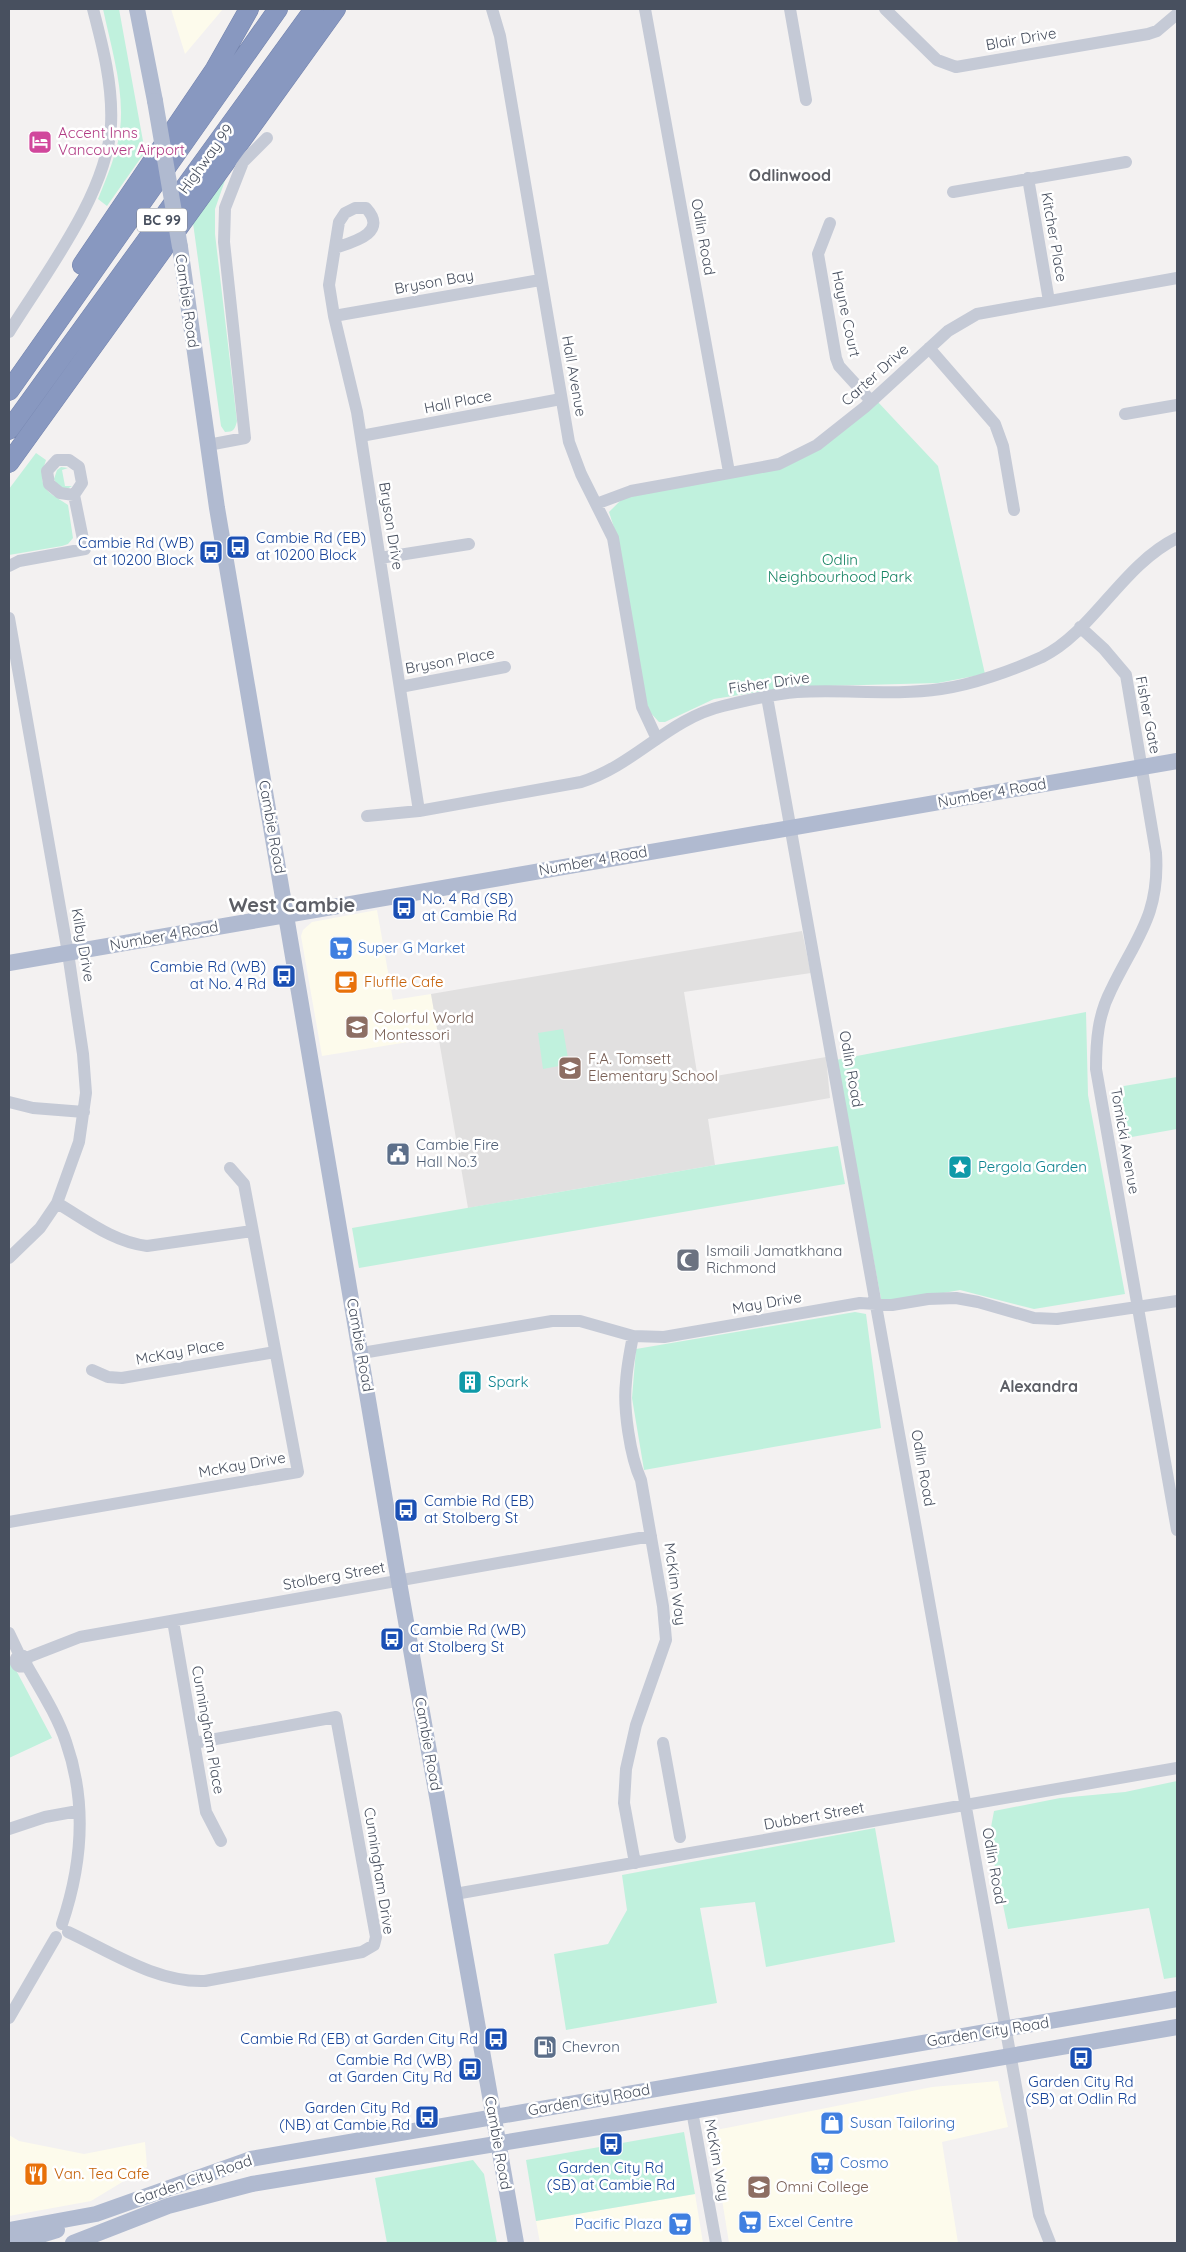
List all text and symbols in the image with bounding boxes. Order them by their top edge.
street label: Blair Drive [984,23,1058,54]
street label: Highway 99 [174,120,237,197]
place label: Accent Inns Vancouver Airport [58,123,185,159]
hotel icon: Accent Inns Vancouver Airport [27,129,53,155]
district label: Odlinwood [749,165,831,185]
street label: Kitcher Place [1037,191,1072,283]
street label: Odlin Road [687,197,720,277]
road number: BC 99 [137,208,187,232]
street label: Cambie Road [172,253,203,349]
street label: Bryson Bay [393,265,475,298]
street label: Hayne Court [828,269,865,359]
street label: Hall Avenue [558,334,591,418]
street label: Carter Drive [837,339,912,410]
street label: Hall Place [422,386,493,417]
street label: Bryson Drive [375,481,408,571]
place label: Cambie Rd (EB) at 10200 Block [256,528,366,564]
place label: Cambie Rd (WB) at 10200 Block [78,533,194,569]
bus stop icon: Cambie Rd (EB) at 10200 Block [225,534,251,560]
bus stop icon: Cambie Rd (WB) at 10200 Block [198,539,224,565]
park label: Odlin Neighbourhood Park [768,550,912,586]
street label: Bryson Place [404,643,496,678]
street label: Fisher Drive [727,667,811,698]
street label: Fisher Gate [1132,674,1165,755]
street label: Number 4 Road [936,774,1048,811]
street label: Cambie Road [255,779,290,875]
street label: Number 4 Road [537,842,649,879]
place label: No. 4 Rd (SB) at Cambie Rd [422,889,517,925]
district label: West Cambie [229,892,355,917]
bus stop icon: No. 4 Rd (SB) at Cambie Rd [391,895,417,921]
street label: Kilby Drive [68,907,99,983]
street label: Number 4 Road [108,917,220,954]
supermarket icon: Super G Market [328,935,354,961]
place label: Super G Market [358,938,465,957]
place label: Cambie Rd (WB) at No. 4 Rd [150,957,266,993]
bus stop icon: Cambie Rd (WB) at No. 4 Rd [271,963,297,989]
cafe icon: Fluffle Cafe [333,969,359,995]
place label: Fluffle Cafe [364,972,443,991]
place label: Colorful World Montessori [374,1008,474,1044]
school or university icon: Colorful World Montessori [344,1014,370,1040]
street label: Odlin Road [835,1029,868,1109]
place label: F.A. Tomsett Elementary School [588,1049,718,1085]
school or university icon: F.A. Tomsett Elementary School [557,1055,583,1081]
street label: Tomicki Avenue [1107,1086,1144,1196]
place label: Cambie Fire Hall No.3 [416,1135,499,1171]
public building icon: Cambie Fire Hall No.3 [385,1141,411,1167]
place icon: Pergola Garden [947,1154,973,1180]
place label: Pergola Garden [978,1157,1087,1176]
place label: Ismaili Jamatkhana Richmond [706,1241,842,1277]
mosque icon: Ismaili Jamatkhana Richmond [675,1247,701,1273]
street label: May Drive [731,1287,803,1318]
street label: Cambie Road [343,1297,378,1393]
street label: McKay Place [134,1334,226,1369]
building icon: Spark [457,1369,483,1395]
place label: Spark [488,1372,528,1391]
district label: Alexandra [1000,1376,1078,1396]
street label: Odlin Road [907,1428,940,1508]
street label: McKay Drive [197,1448,287,1482]
place label: Cambie Rd (EB) at Stolberg St [424,1491,534,1527]
bus stop icon: Cambie Rd (EB) at Stolberg St [393,1497,419,1523]
street label: McKim Way [660,1541,691,1626]
street label: Stolberg Street [281,1557,387,1594]
place label: Cambie Rd (WB) at Stolberg St [410,1620,526,1656]
bus stop icon: Cambie Rd (WB) at Stolberg St [379,1626,405,1652]
street label: Cunningham Place [188,1664,229,1796]
street label: Cambie Road [411,1696,446,1792]
street label: Dubbert Street [762,1797,866,1834]
street label: Cunningham Drive [360,1806,399,1936]
street label: Odlin Road [978,1826,1011,1906]
street label: Garden City Road [925,2012,1050,2051]
bus stop icon: Cambie Rd (EB) at Garden City Rd [483,2026,509,2052]
place label: Cambie Rd (EB) at Garden City Rd [240,2029,478,2048]
fuel station icon: Chevron [532,2034,558,2060]
place label: Chevron [562,2037,620,2056]
bus stop icon: Garden City Rd (SB) at Odlin Rd [1068,2045,1094,2071]
place label: Cambie Rd (WB) at Garden City Rd [328,2050,452,2086]
bus stop icon: Cambie Rd (WB) at Garden City Rd [457,2056,483,2082]
place label: Garden City Rd (SB) at Odlin Rd [1026,2072,1136,2108]
street label: Garden City Road [526,2079,651,2120]
street label: Cambie Road [481,2095,516,2191]
place label: Garden City Rd (NB) at Cambie Rd [279,2098,410,2134]
bus stop icon: Garden City Rd (NB) at Cambie Rd [414,2104,440,2130]
shop icon: Susan Tailoring [819,2110,845,2136]
place label: Susan Tailoring [850,2113,955,2132]
street label: McKim Way [701,2117,734,2203]
bus stop icon: Garden City Rd (SB) at Cambie Rd [598,2131,624,2157]
street label: Garden City Road [131,2150,254,2209]
supermarket icon: Cosmo [809,2150,835,2176]
place label: Cosmo [840,2153,889,2172]
place label: Garden City Rd (SB) at Cambie Rd [547,2158,675,2194]
restaurant icon: Van. Tea Cafe [23,2161,49,2187]
place label: Van. Tea Cafe [54,2164,150,2183]
school or university icon: Omni College [746,2174,772,2200]
place label: Omni College [776,2177,869,2196]
supermarket icon: Excel Centre [737,2209,763,2235]
supermarket icon: Pacific Plaza [667,2211,693,2237]
place label: Excel Centre [768,2212,853,2231]
place label: Pacific Plaza [575,2214,662,2233]

